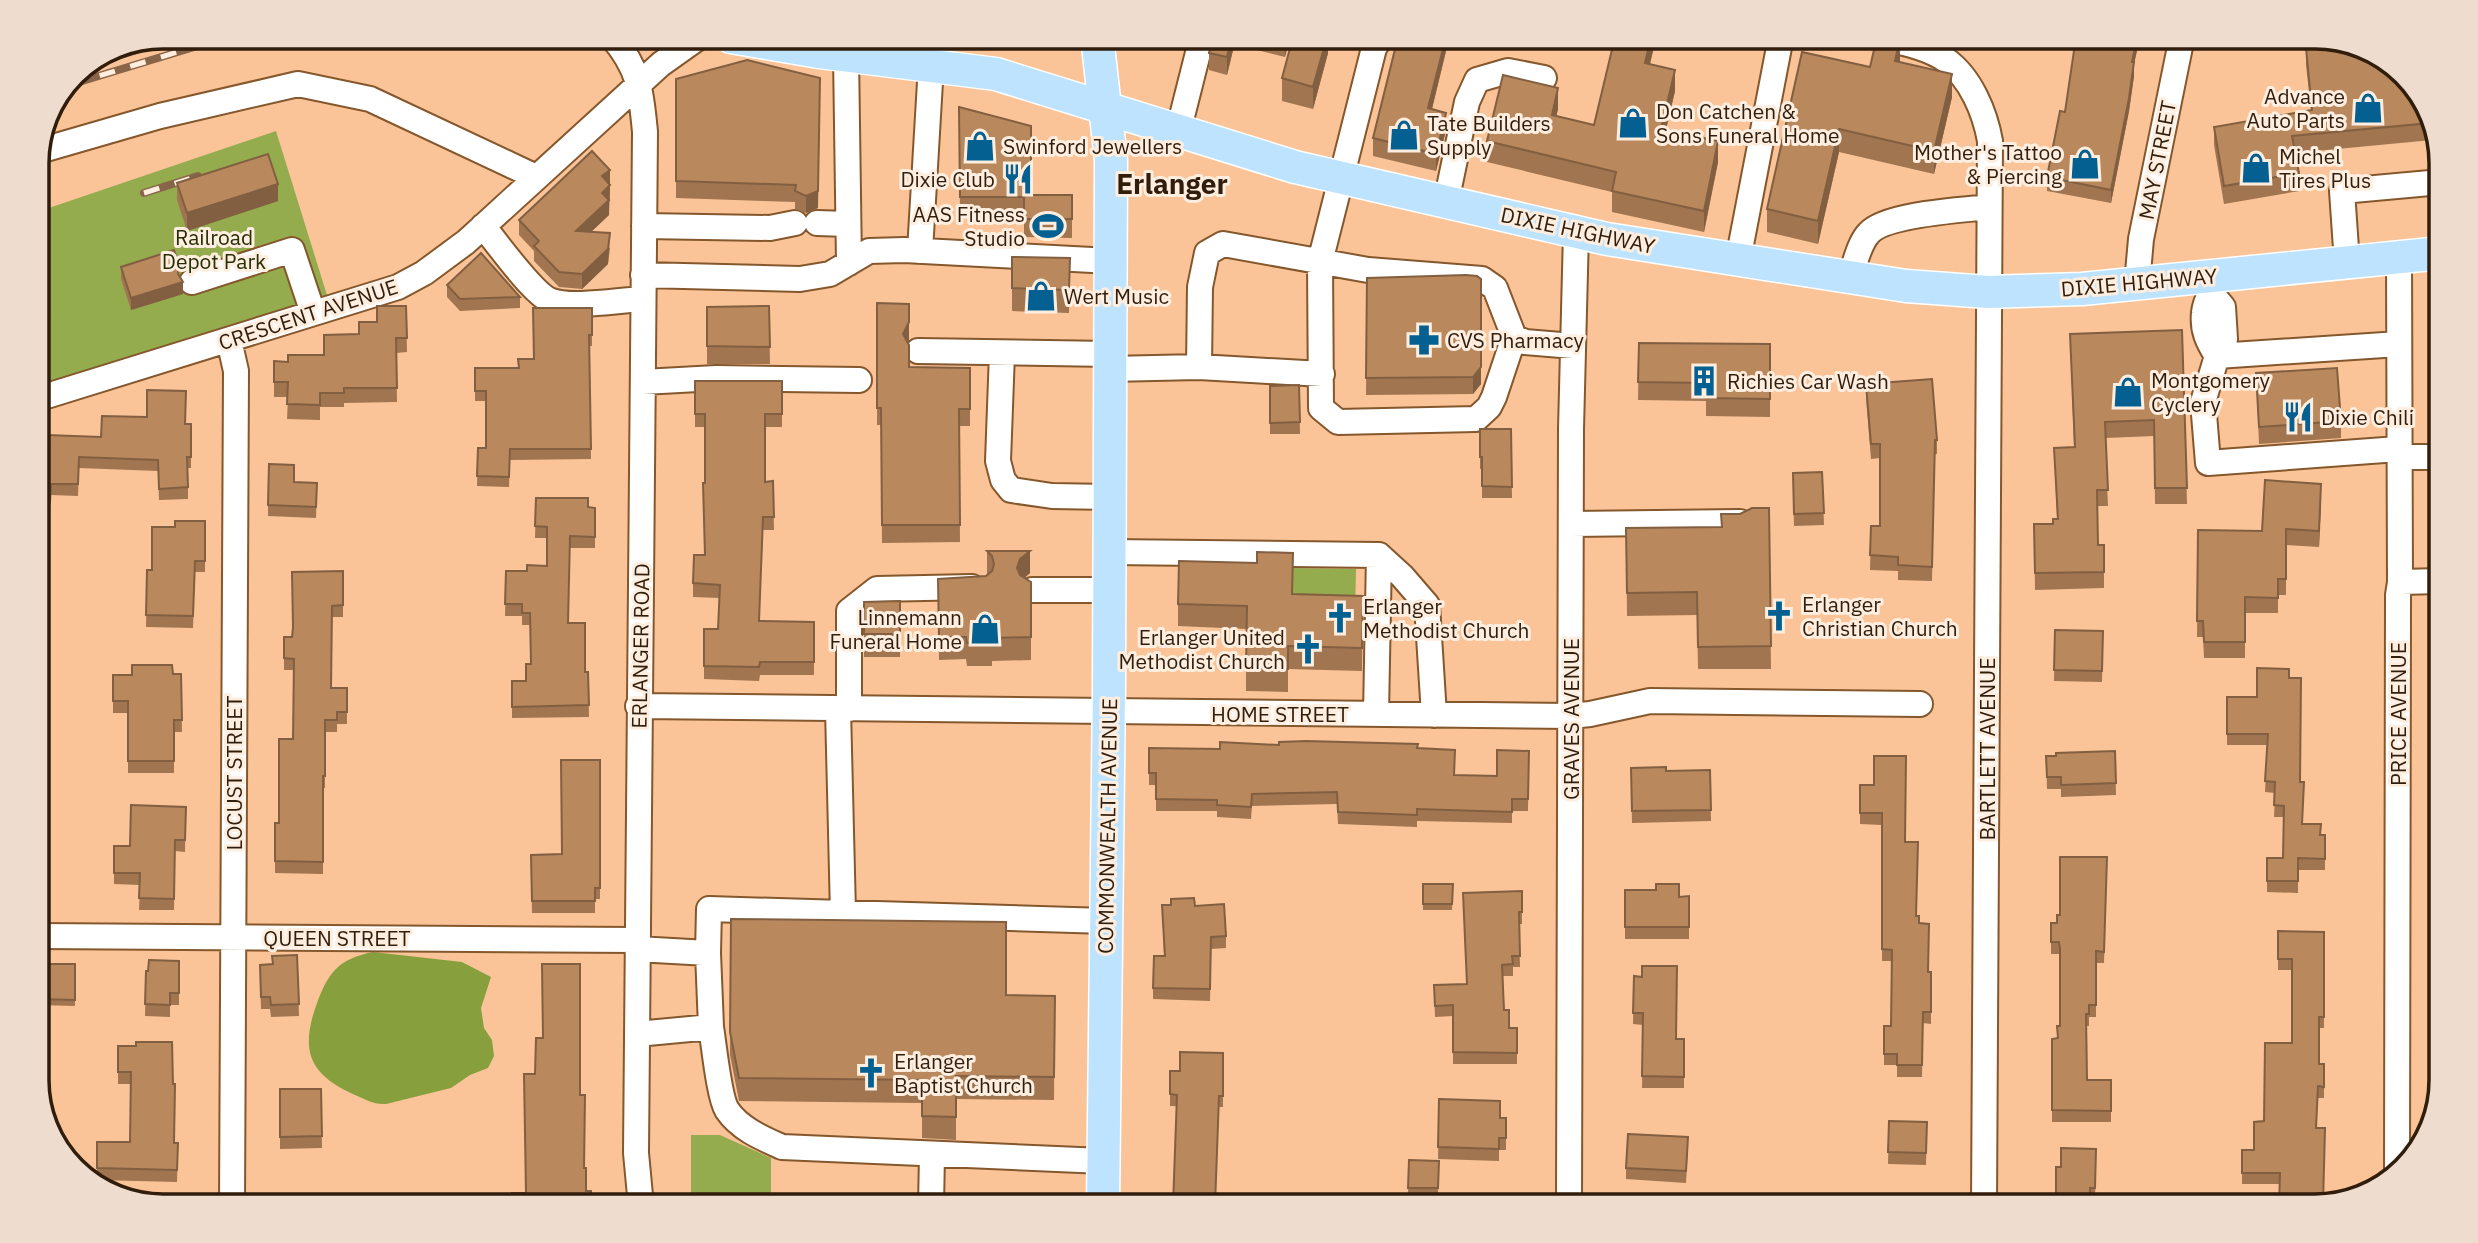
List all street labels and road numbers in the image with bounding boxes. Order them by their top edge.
street label: MAY STREET [2132,98,2182,222]
street label: DIXIE HIGHWAY [1498,200,1658,260]
street label: DIXIE HIGHWAY [2060,261,2219,303]
street label: CRESCENT AVENUE [215,272,401,356]
street label: ERLANGER ROAD [625,563,655,729]
street label: GRAVES AVENUE [1557,638,1585,800]
street label: PRICE AVENUE [2384,642,2412,786]
street label: BARTLETT AVENUE [1973,657,2001,841]
street label: LOCUST STREET [220,696,248,850]
street label: COMMONWEALTH AVENUE [1091,698,1123,954]
street label: HOME STREET [1211,700,1349,728]
street label: QUEEN STREET [263,924,411,952]

